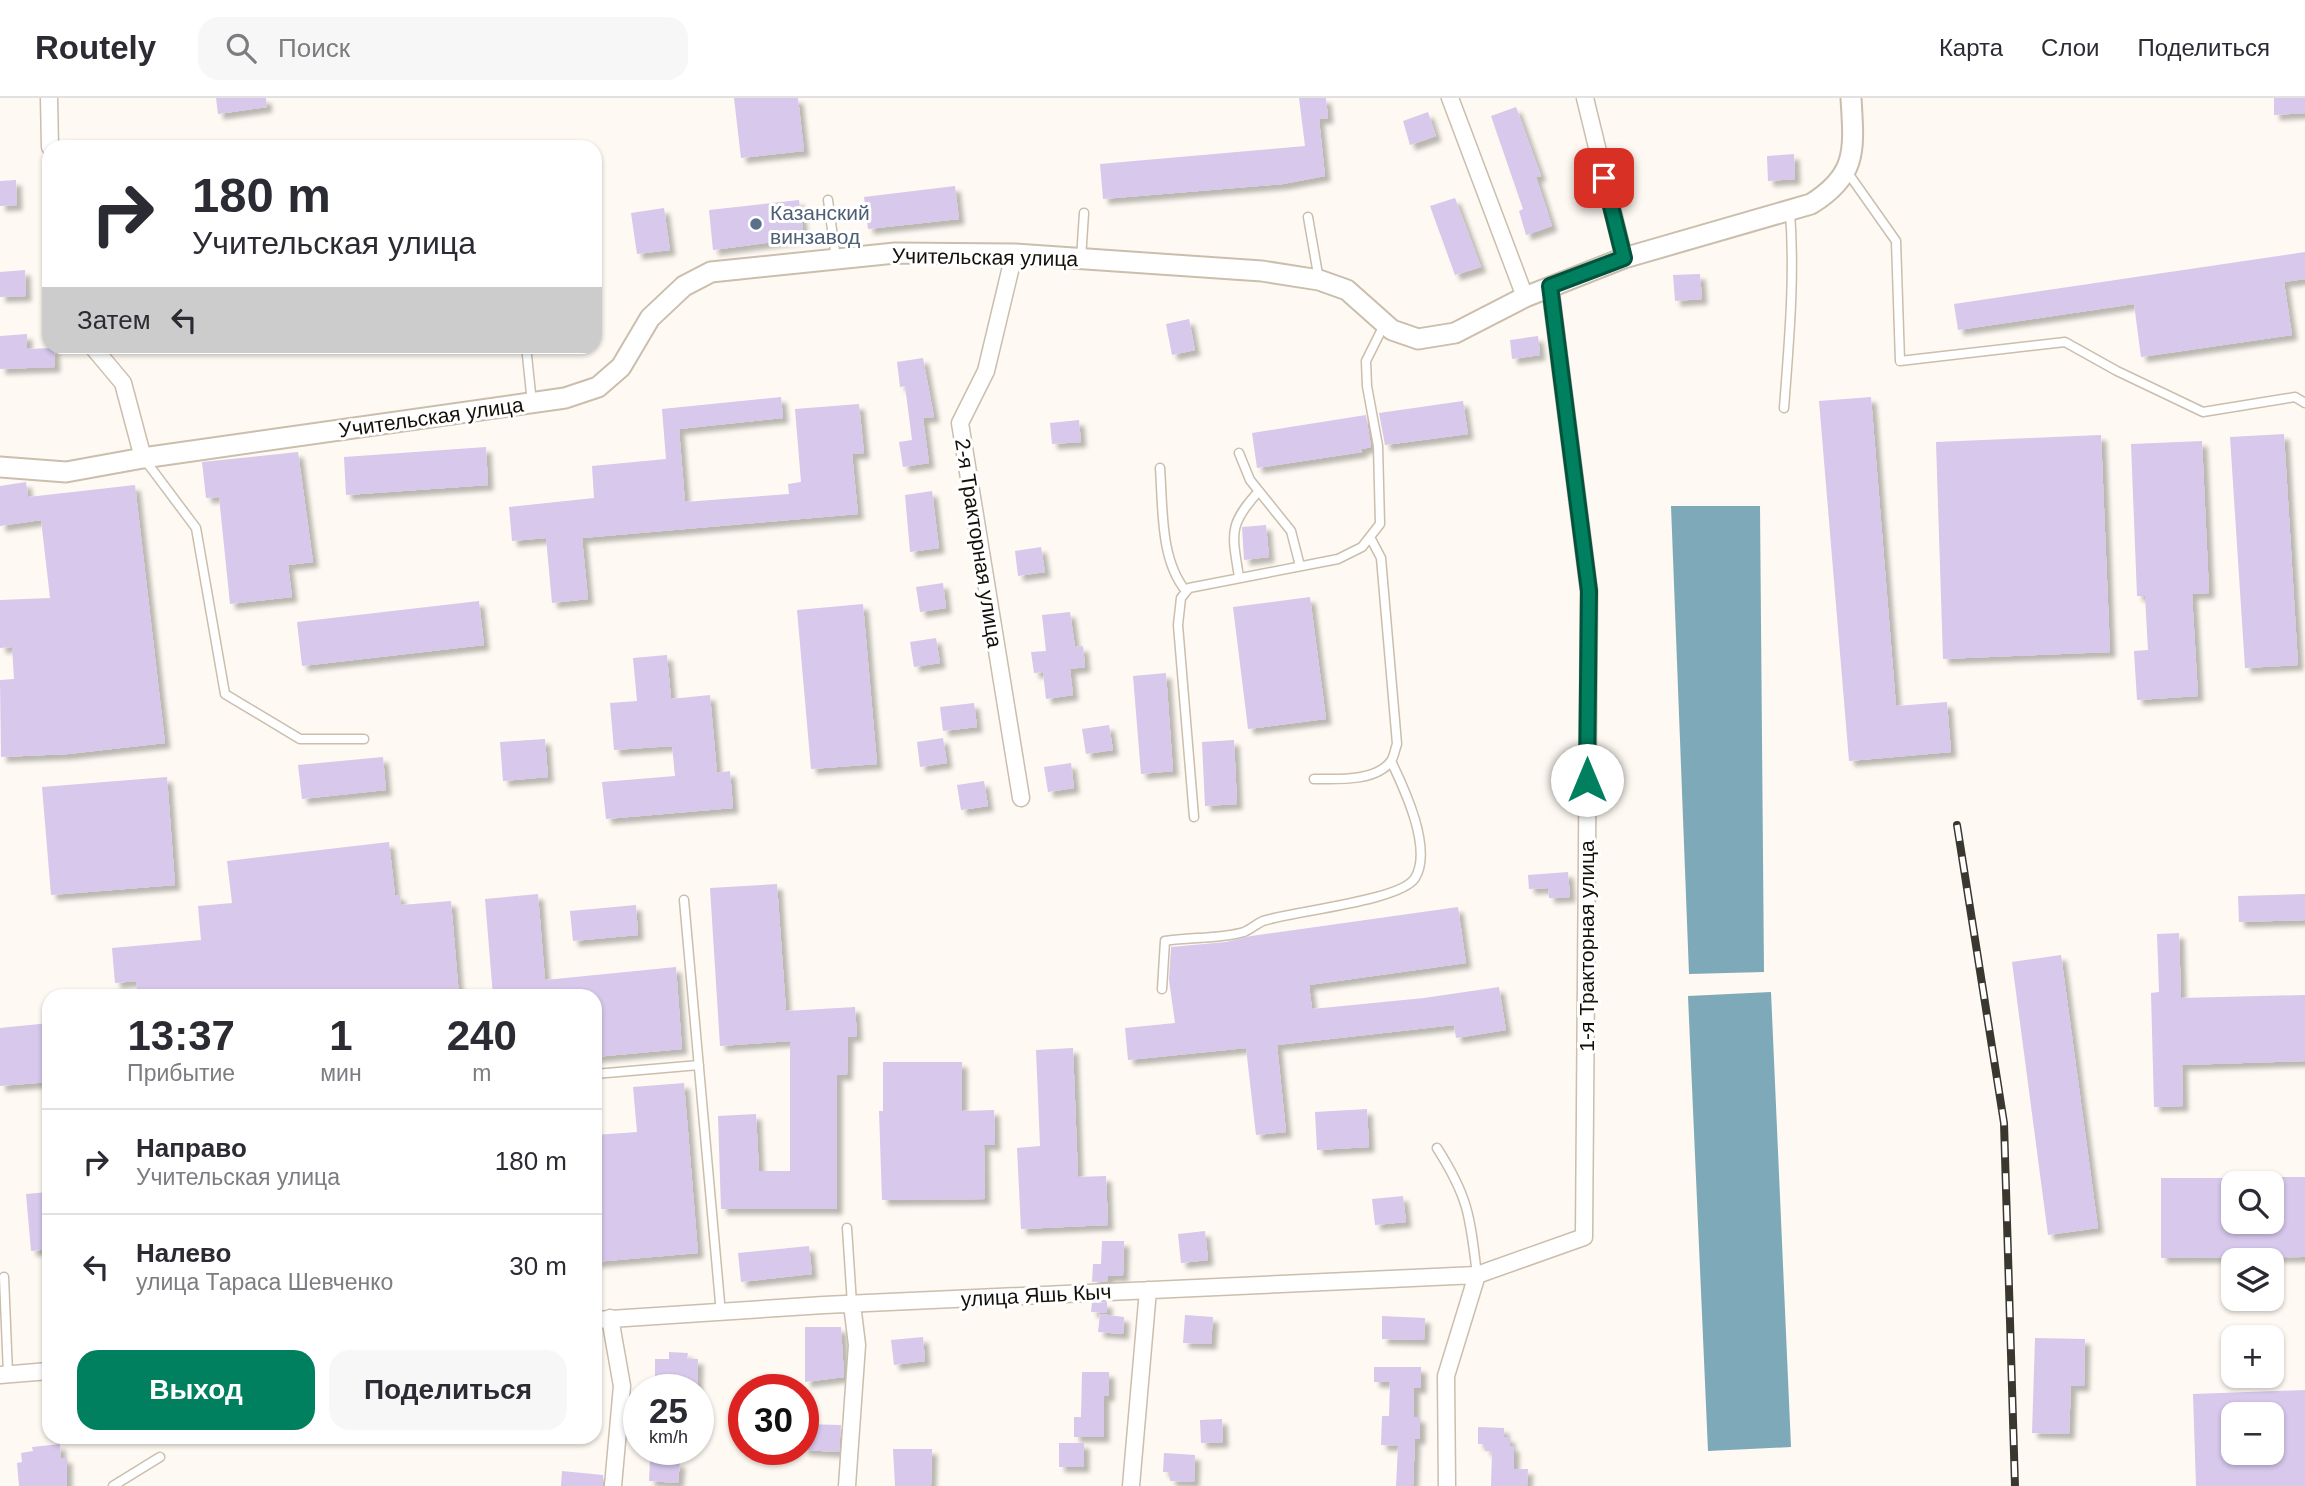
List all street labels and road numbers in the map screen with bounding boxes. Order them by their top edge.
street label: Учительская улица [892,244,1079,270]
street label: Учительская улица [337,393,525,441]
street label: 2-я Тракторная улица [951,437,1007,649]
street label: 1-я Тракторная улица [1575,840,1598,1052]
street label: улица Яшь Кыч [960,1280,1112,1310]

